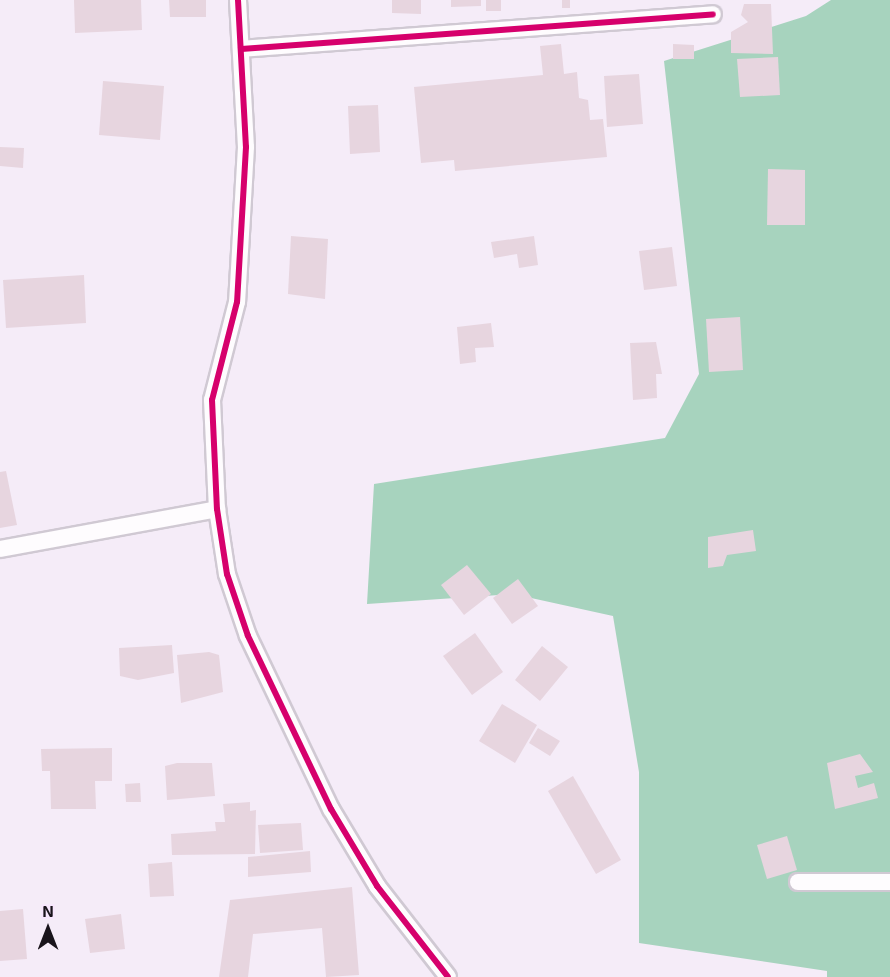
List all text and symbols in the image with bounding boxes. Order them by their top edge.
north arrow [18,899,78,959]
text: N [42,901,54,920]

